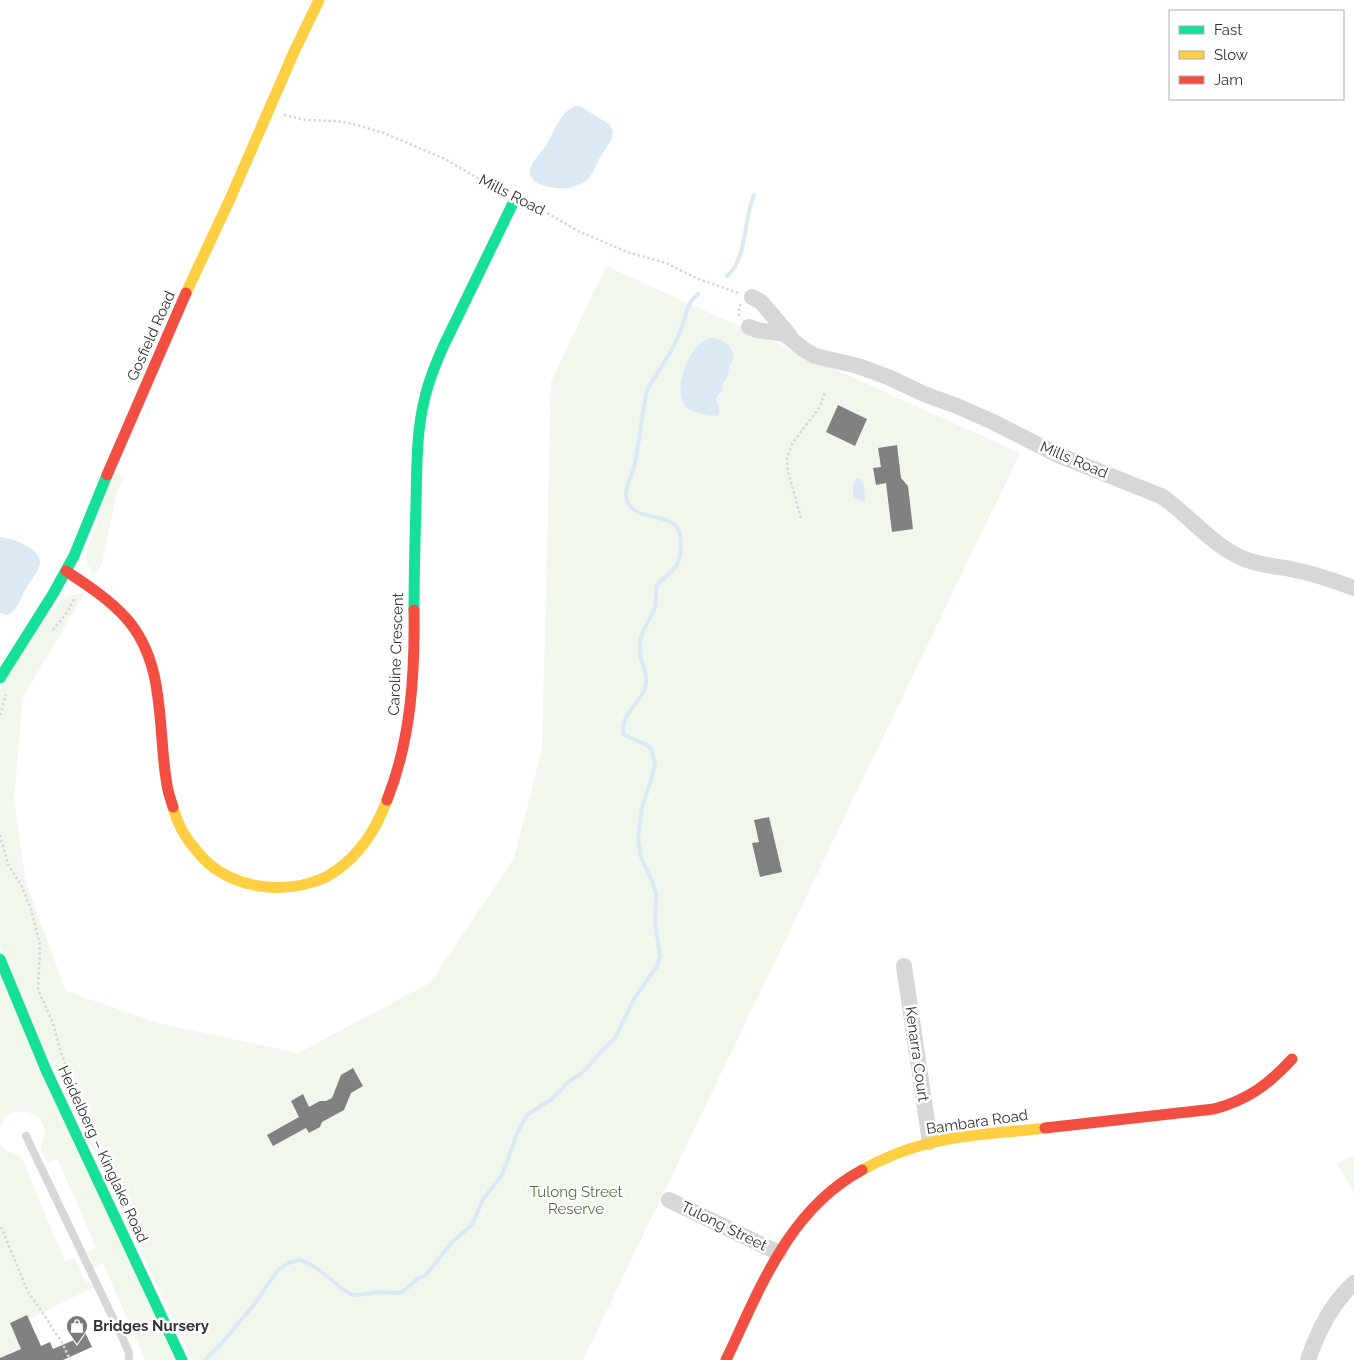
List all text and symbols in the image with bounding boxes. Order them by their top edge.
legend [1169,10,1344,100]
text: Fast [1214,21,1242,39]
text: Slow [1214,46,1248,64]
text: Jam [1214,71,1243,89]
street label: Mills Road [476,171,548,219]
street label: Gosfield Road [123,288,179,384]
street label: Mills Road [1038,438,1110,482]
street label: Caroline Crescent [385,592,407,716]
street label: Kenarra Court [901,1005,933,1103]
street label: Heidelberg – Kinglake Road [54,1063,152,1245]
street label: Bambara Road [925,1106,1029,1138]
park label: Tulong Street Reserve [529,1183,623,1218]
street label: Tulong Street [678,1197,770,1255]
shop icon: Bridges Nursery [65,1314,89,1345]
place label: Bridges Nursery [93,1317,210,1335]

